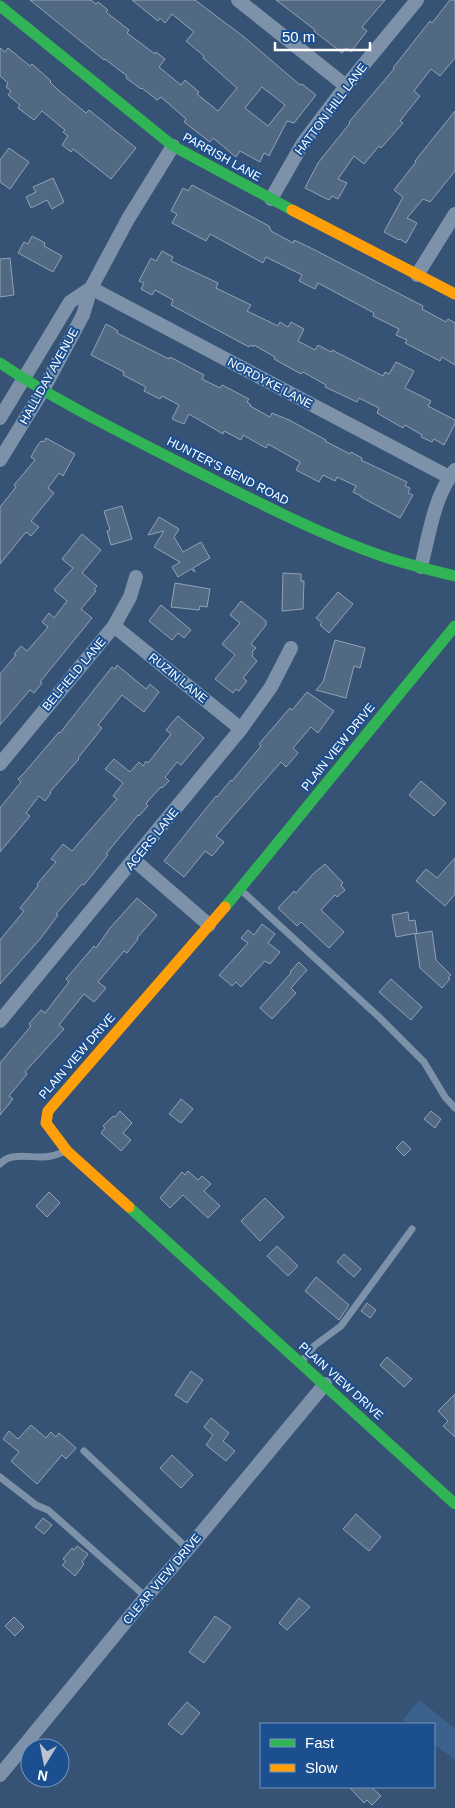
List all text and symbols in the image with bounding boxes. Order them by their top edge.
scale bar [275,20,370,52]
text: 50 m [282,28,315,45]
street label: HATTON HILL LANE [292,60,370,158]
street label: PARRISH LANE [180,130,264,184]
street label: HALLIDAY AVENUE [17,325,81,427]
street label: NORDYKE LANE [225,355,315,411]
street label: HUNTER'S BEND ROAD [165,434,292,508]
street label: BELFIELD LANE [39,635,109,713]
street label: RUZIN LANE [146,650,210,706]
street label: PLAIN VIEW DRIVE [298,700,378,794]
street label: ACERS LANE [123,805,181,873]
street label: PLAIN VIEW DRIVE [36,1010,118,1102]
street label: PLAIN VIEW DRIVE [296,1339,386,1423]
street label: CLEAR VIEW DRIVE [120,1531,204,1627]
legend [260,1723,435,1788]
text: Fast [305,1734,335,1751]
north arrow [20,1738,70,1788]
text: Slow [305,1759,338,1776]
text: N [36,1767,49,1785]

